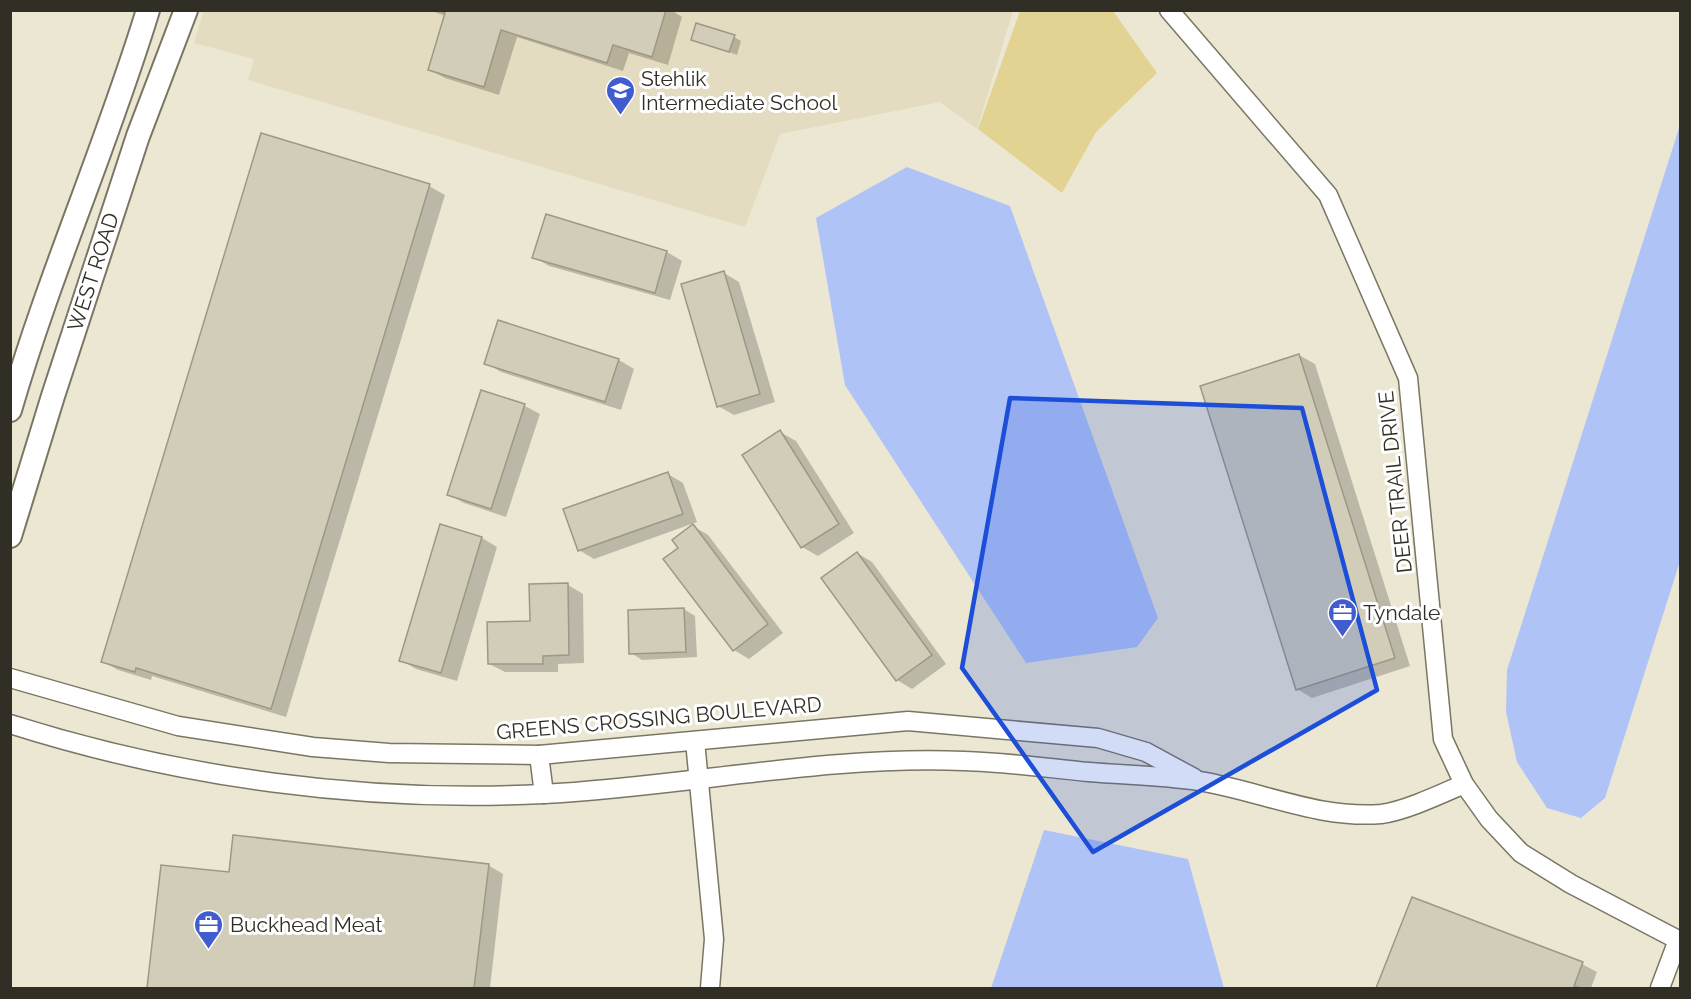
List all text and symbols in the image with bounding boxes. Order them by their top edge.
place label: Stehlik Intermediate School [641,66,838,115]
school or university icon: Stehlik Intermediate School [604,74,636,116]
street label: WEST ROAD [62,210,124,334]
street label: DEER TRAIL DRIVE [1373,390,1417,574]
office icon: Tyndale [1326,596,1358,638]
place label: Tyndale [1363,600,1440,625]
street label: GREENS CROSSING BOULEVARD [495,691,823,745]
office icon: Buckhead Meat [193,908,225,950]
place label: Buckhead Meat [230,912,383,937]

